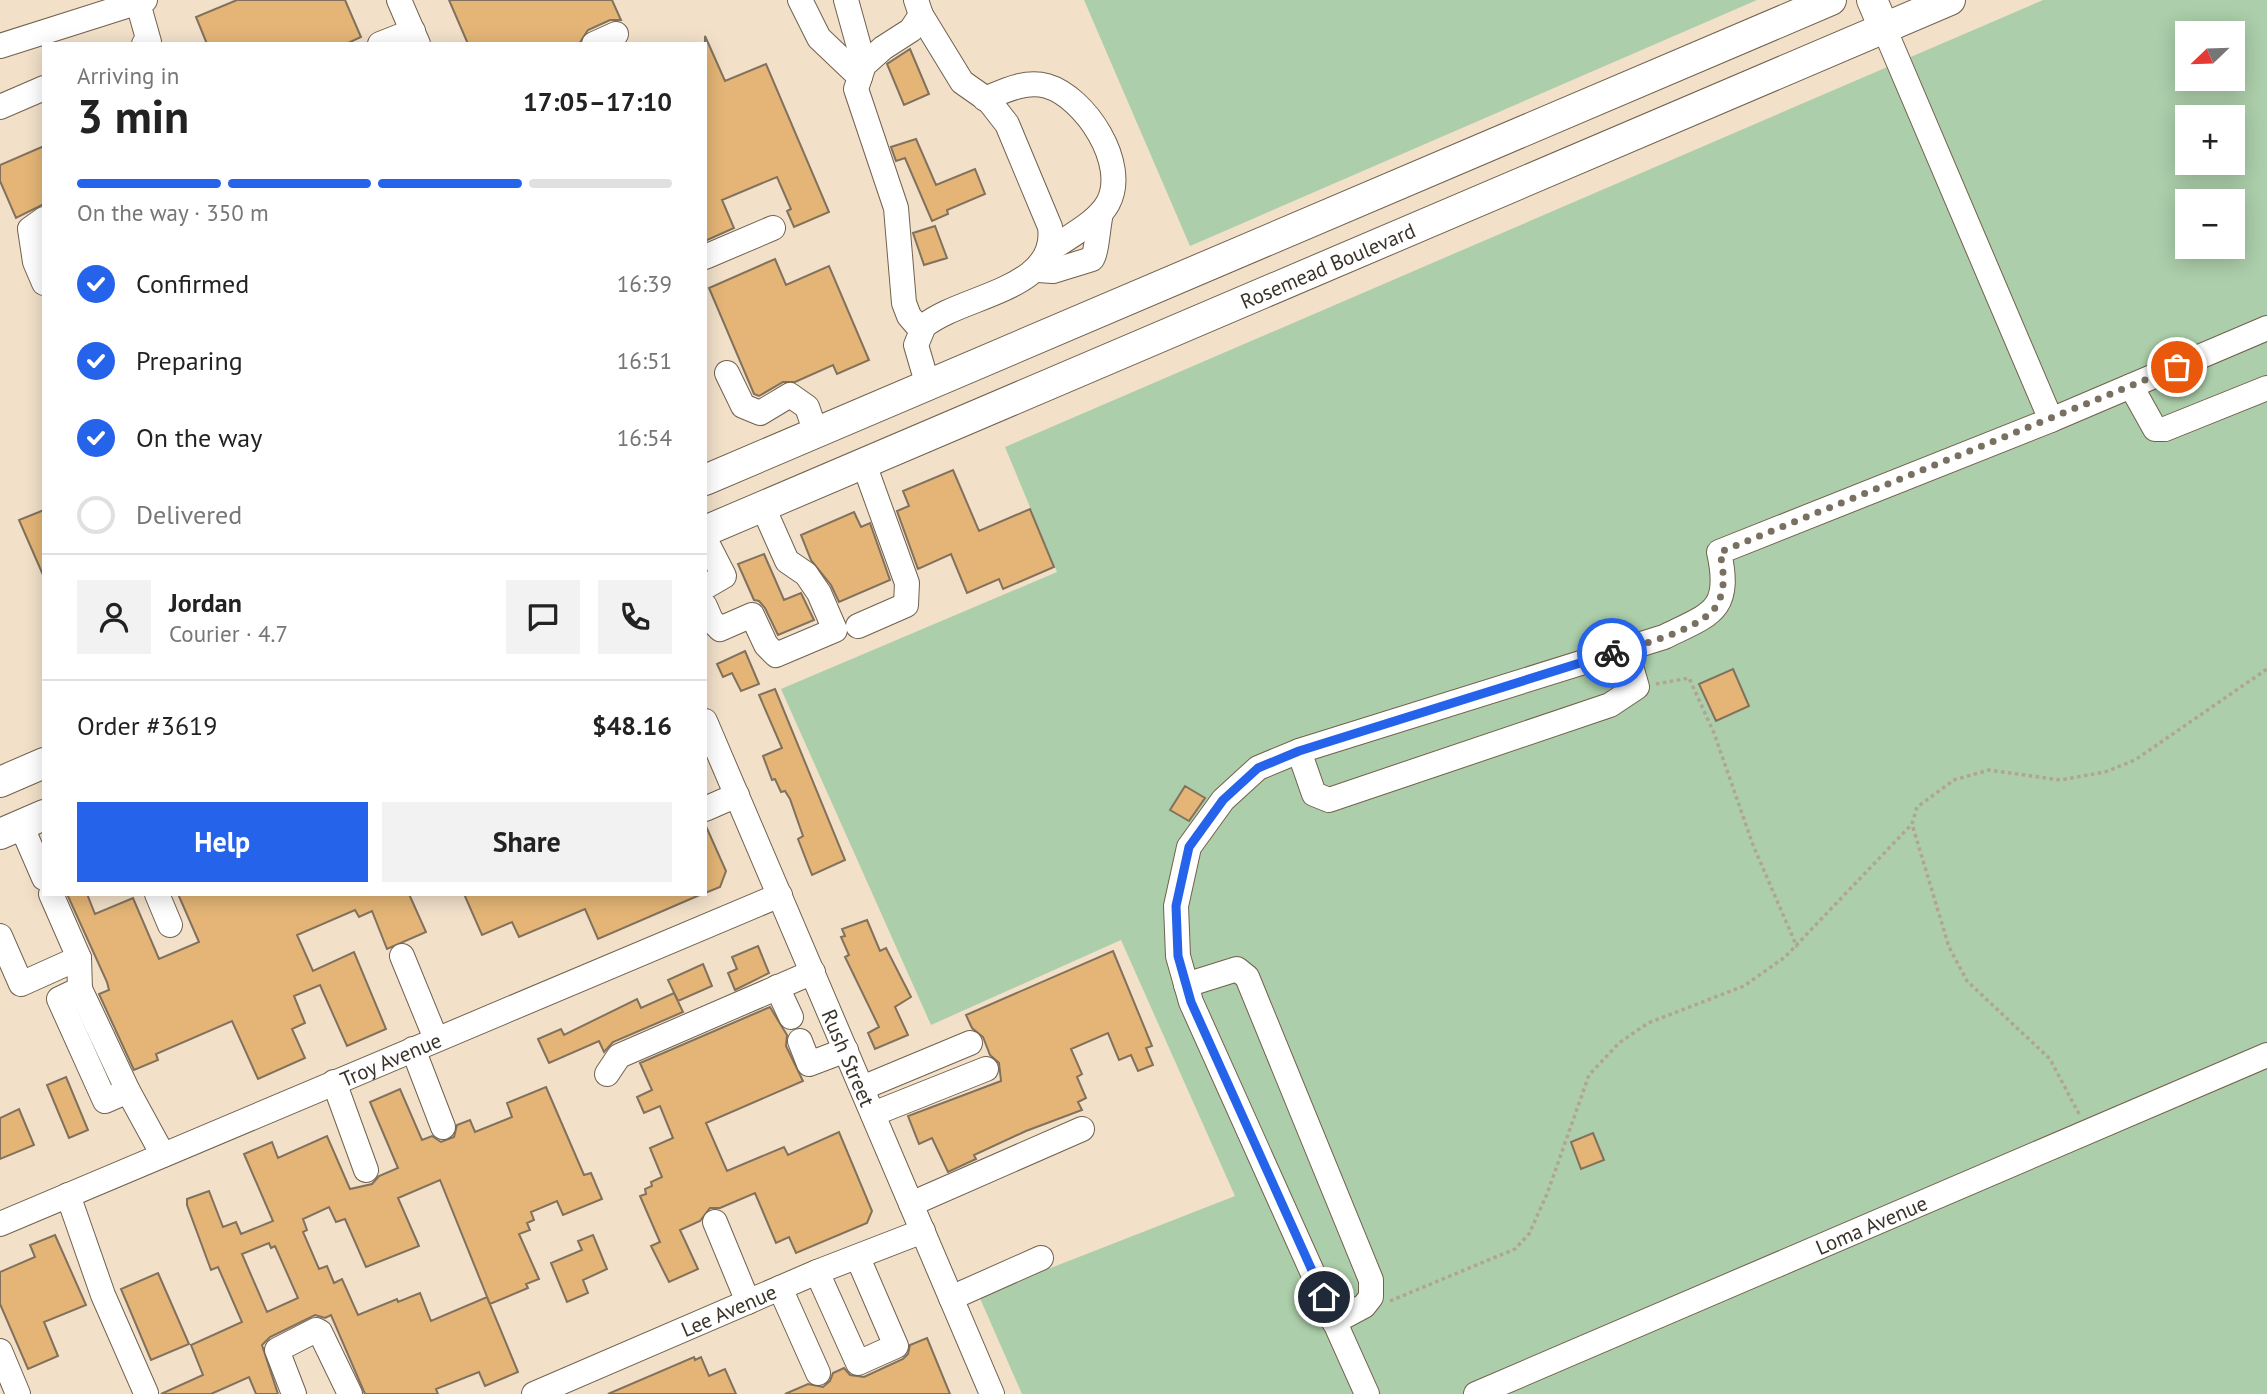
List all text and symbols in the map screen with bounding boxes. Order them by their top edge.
north arrow [2175,21,2245,91]
map controls [2175,21,2245,259]
text: Arriving in [77,61,179,90]
text: 17:05–17:10 [523,85,672,118]
text: 3 min [77,86,189,146]
button: + [2175,105,2245,175]
button: − [2175,189,2245,259]
text: On the way · 350 m [77,198,269,227]
street label: Rosemead Boulevard [1236,216,1419,315]
icon: check [77,265,115,303]
text: Confirmed [136,267,249,300]
text: 16:39 [617,269,672,298]
pin [2147,337,2207,397]
icon: check [77,342,115,380]
text: Preparing [136,344,243,377]
text: 16:51 [617,346,672,375]
icon: bag [2158,348,2196,386]
icon: check [77,419,115,457]
text: On the way [136,421,262,454]
text: 16:54 [617,423,672,452]
text: Delivered [136,498,242,531]
button: person [77,580,151,654]
button: chat [506,580,580,654]
button: phone [598,580,672,654]
text: Jordan [169,586,242,619]
courier [1577,618,1647,688]
text: Courier · 4.7 [169,619,288,648]
icon: bike [1593,634,1631,672]
text: Order #3619 [77,709,217,742]
text: $48.16 [592,709,672,742]
button: Help [77,802,368,882]
button: Share [382,802,672,882]
street label: Rush Street [816,1005,881,1110]
street label: Troy Avenue [336,1026,445,1092]
street label: Loma Avenue [1811,1189,1931,1260]
pin [1294,1267,1354,1327]
street label: Lee Avenue [677,1278,781,1343]
icon: home [1305,1278,1343,1316]

